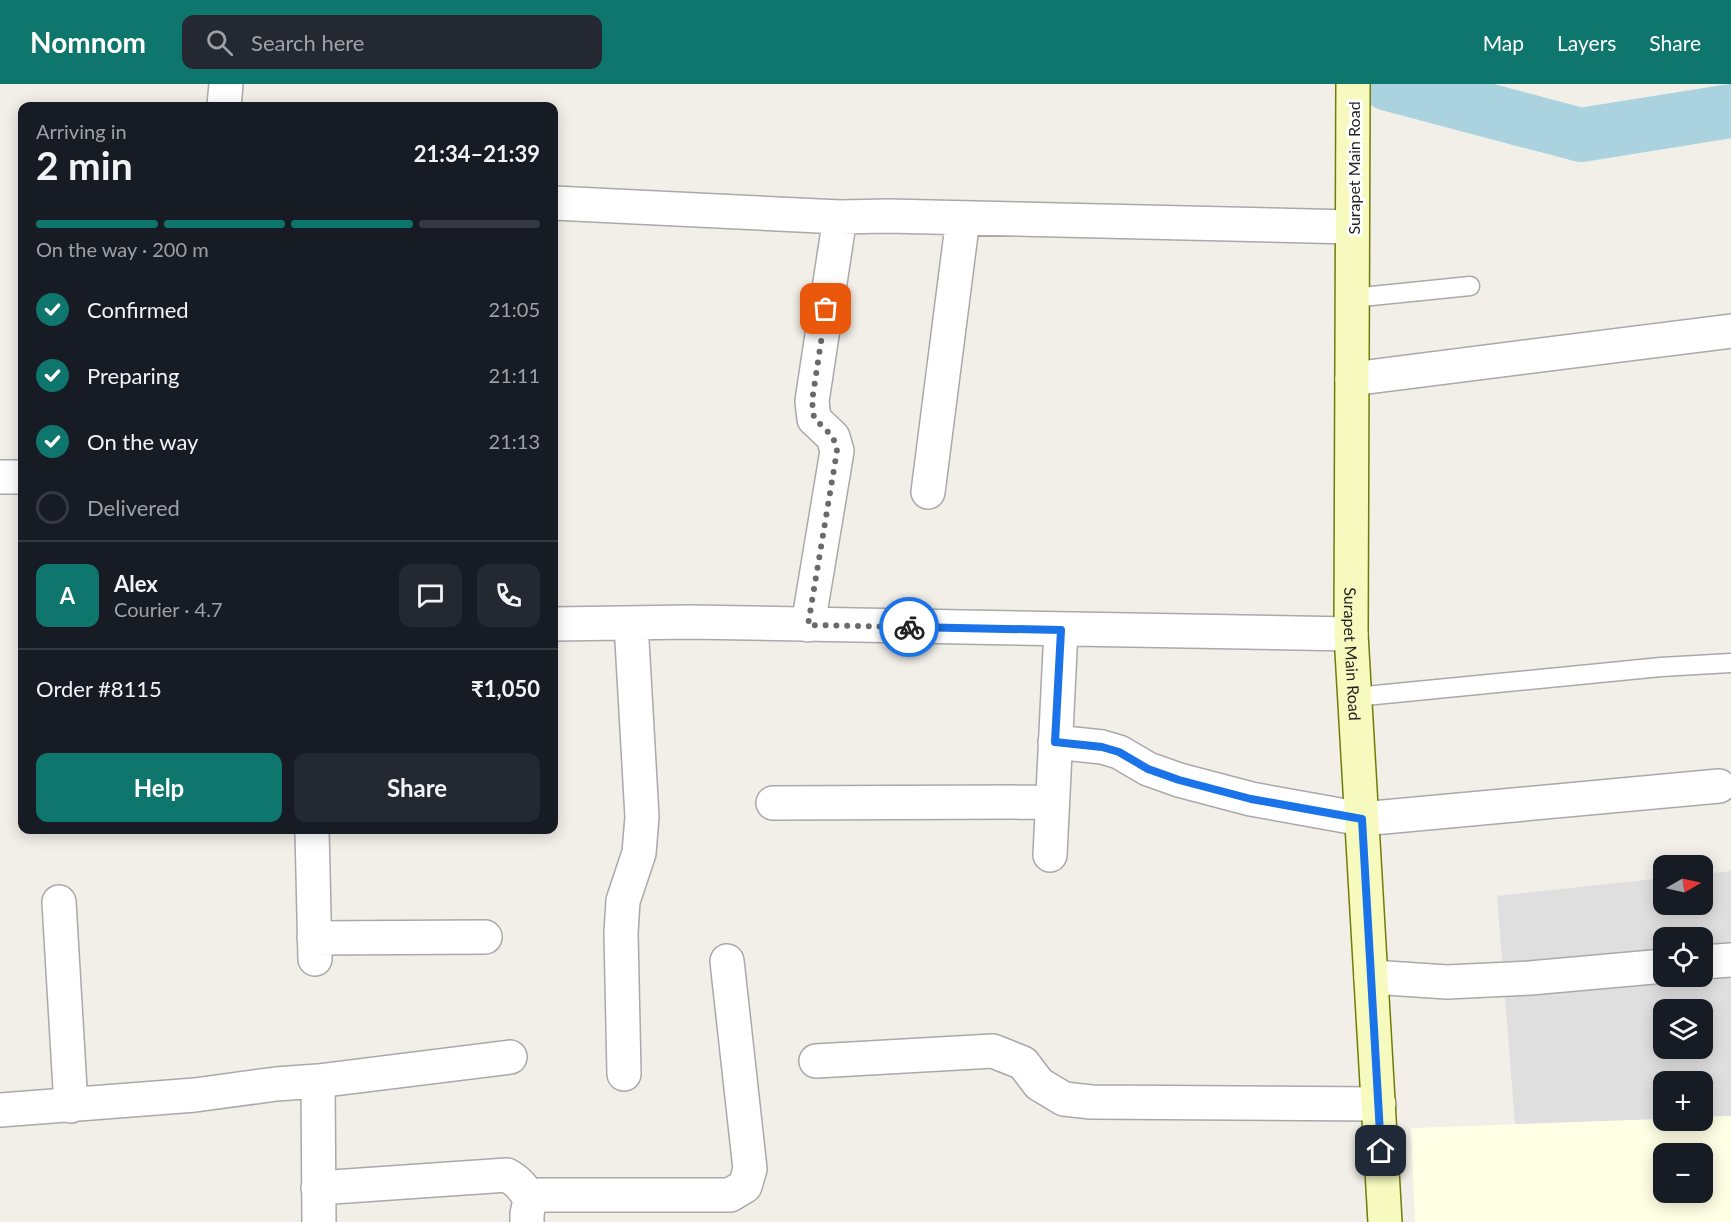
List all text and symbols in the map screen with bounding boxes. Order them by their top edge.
search box [182,15,602,69]
text: Nomnom [30,25,146,59]
icon: search [203,26,236,59]
text: Search here [251,29,364,56]
text: Map [1483,30,1524,55]
text: Layers [1557,30,1616,55]
text: Share [1649,30,1701,55]
street label: Surapet Main Road [1344,101,1363,235]
text: Arriving in [36,119,127,143]
text: 21:34–21:39 [414,140,540,167]
text: 2 min [36,142,133,188]
text: On the way · 200 m [36,237,209,261]
pin [800,283,851,334]
icon: bag [809,292,842,325]
icon: check [36,293,69,326]
text: Confirmed [87,296,189,323]
text: 21:05 [489,297,540,321]
icon: check [36,359,69,392]
text: Preparing [87,362,179,389]
text: 21:11 [489,363,540,387]
icon: check [36,425,69,458]
text: On the way [87,428,198,455]
text: 21:13 [489,429,540,453]
text: Delivered [87,494,180,521]
button: chat [399,564,462,627]
button: phone [477,564,540,627]
text: Alex [114,570,158,597]
text: A [60,582,75,609]
street label: Surapet Main Road [1341,587,1365,721]
text: Courier · 4.7 [114,597,223,621]
courier [879,597,939,657]
icon: bike [893,611,926,644]
text: Order #8115 [36,675,162,702]
text: ₹1,050 [471,675,540,702]
button: Help [36,753,282,822]
button: Share [294,753,540,822]
north arrow [1653,855,1713,915]
map controls [1653,855,1713,1203]
button: locate [1653,927,1713,987]
button: layers [1653,999,1713,1059]
button: + [1653,1071,1713,1131]
pin [1355,1125,1406,1176]
icon: home [1364,1134,1397,1167]
button: − [1653,1143,1713,1203]

